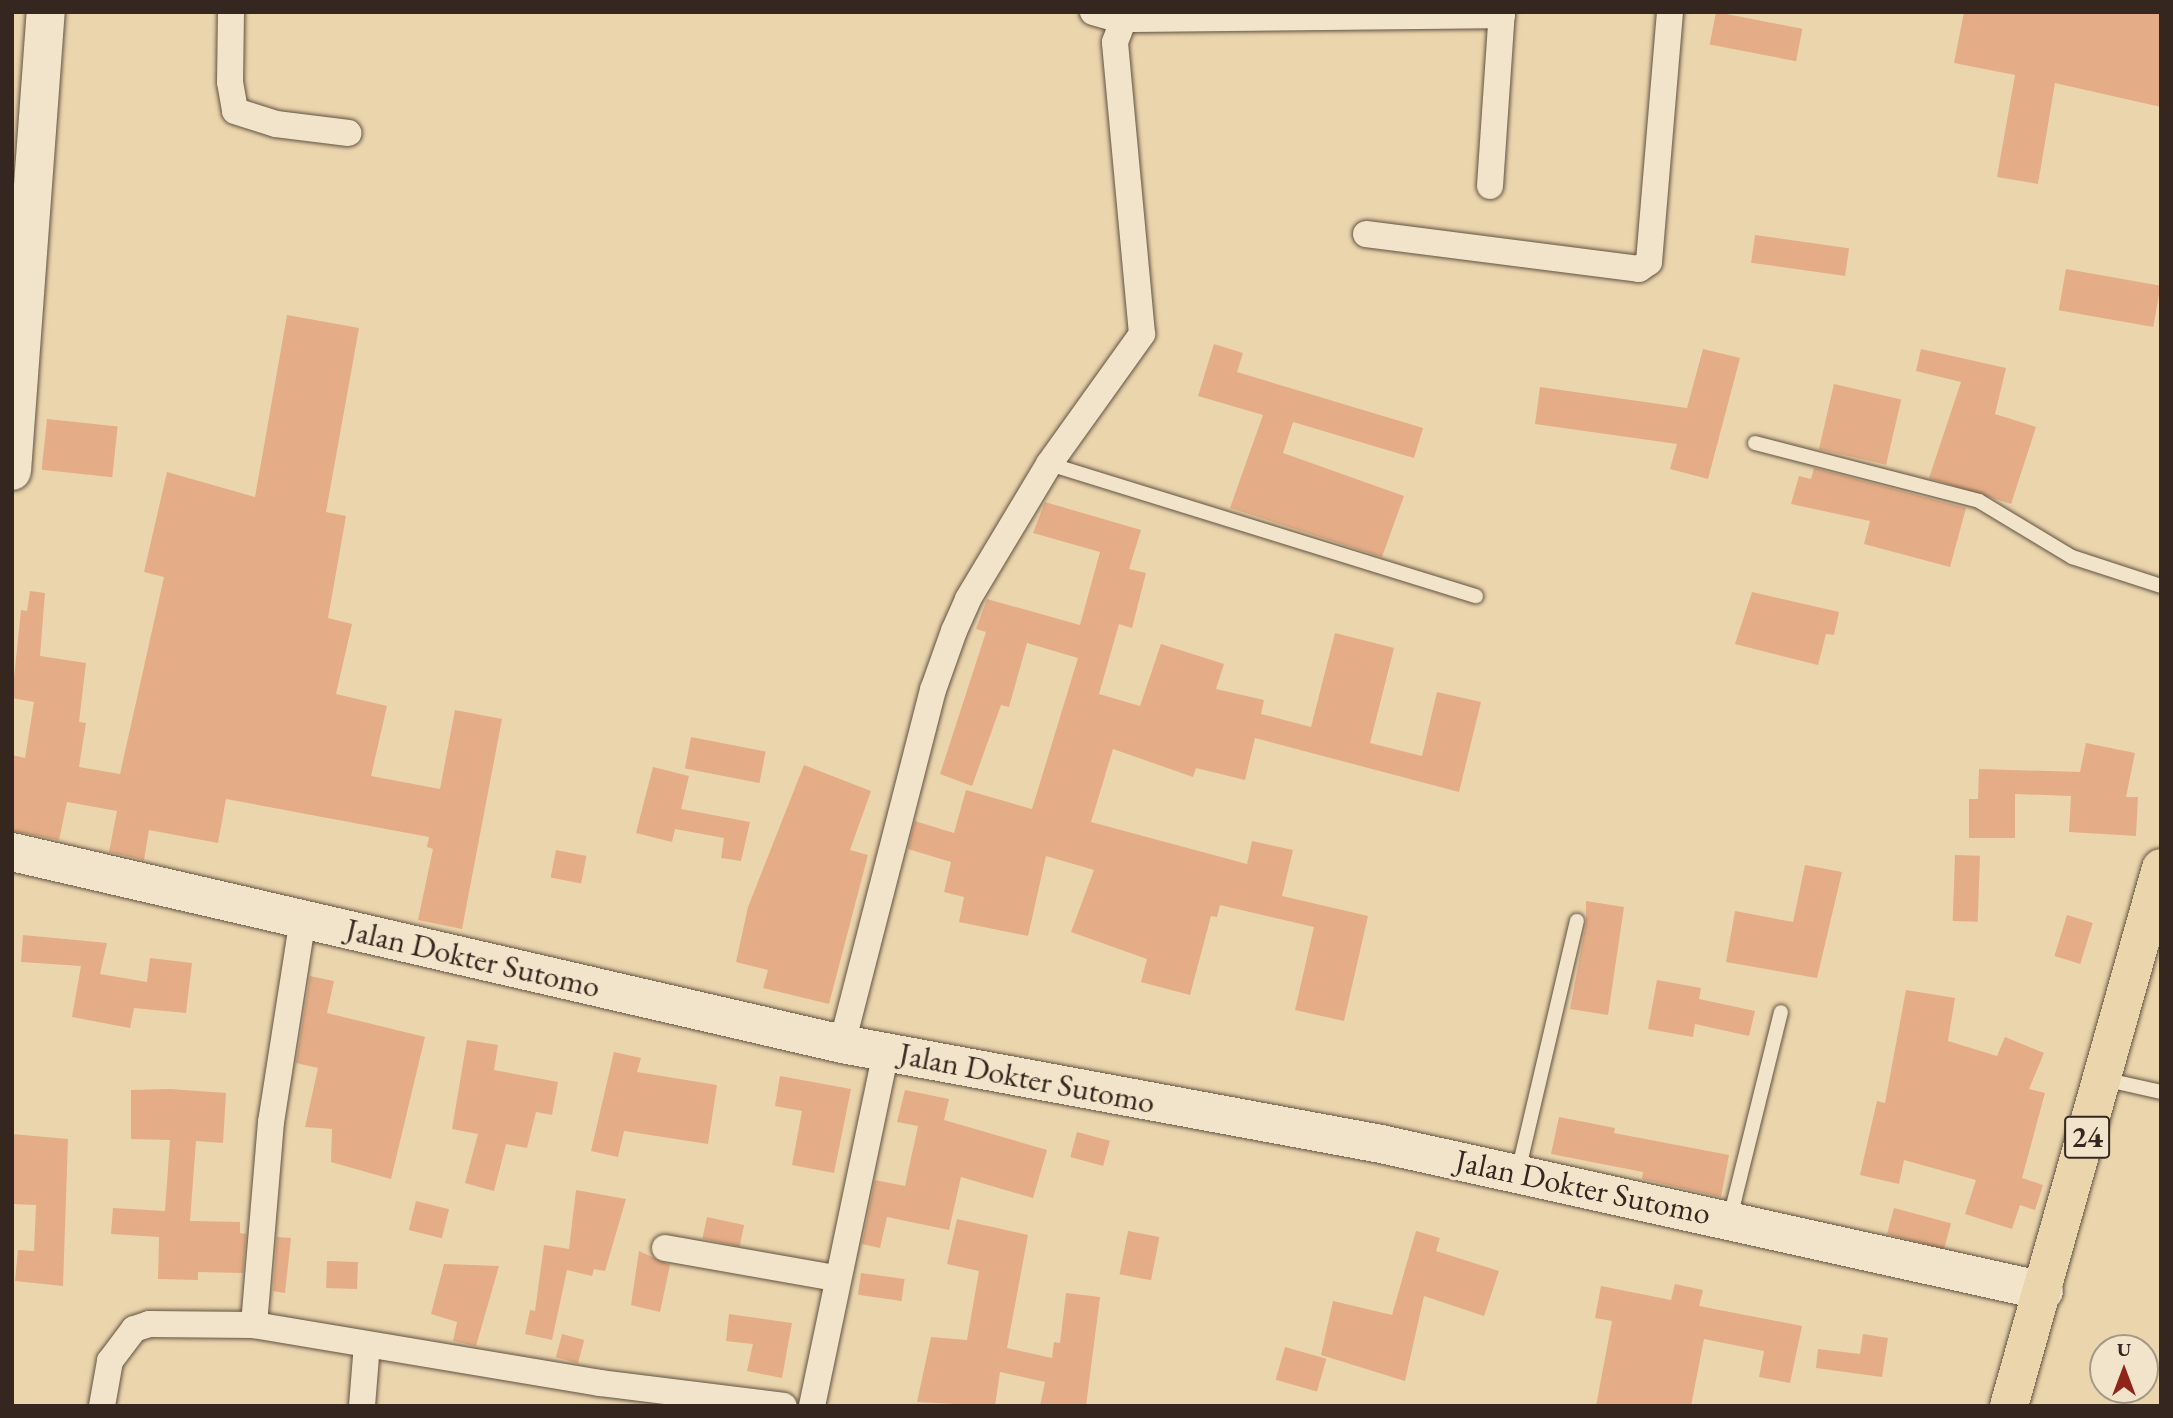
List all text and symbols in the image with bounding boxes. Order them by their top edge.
street label: Jalan Dokter Sutomo [342,910,604,1006]
street label: Jalan Dokter Sutomo [896,1034,1158,1122]
road number: 24 [2062,1110,2112,1163]
street label: Jalan Dokter Sutomo [1452,1141,1714,1233]
north arrow [2089,1334,2159,1404]
text: U [2117,1337,2131,1362]

